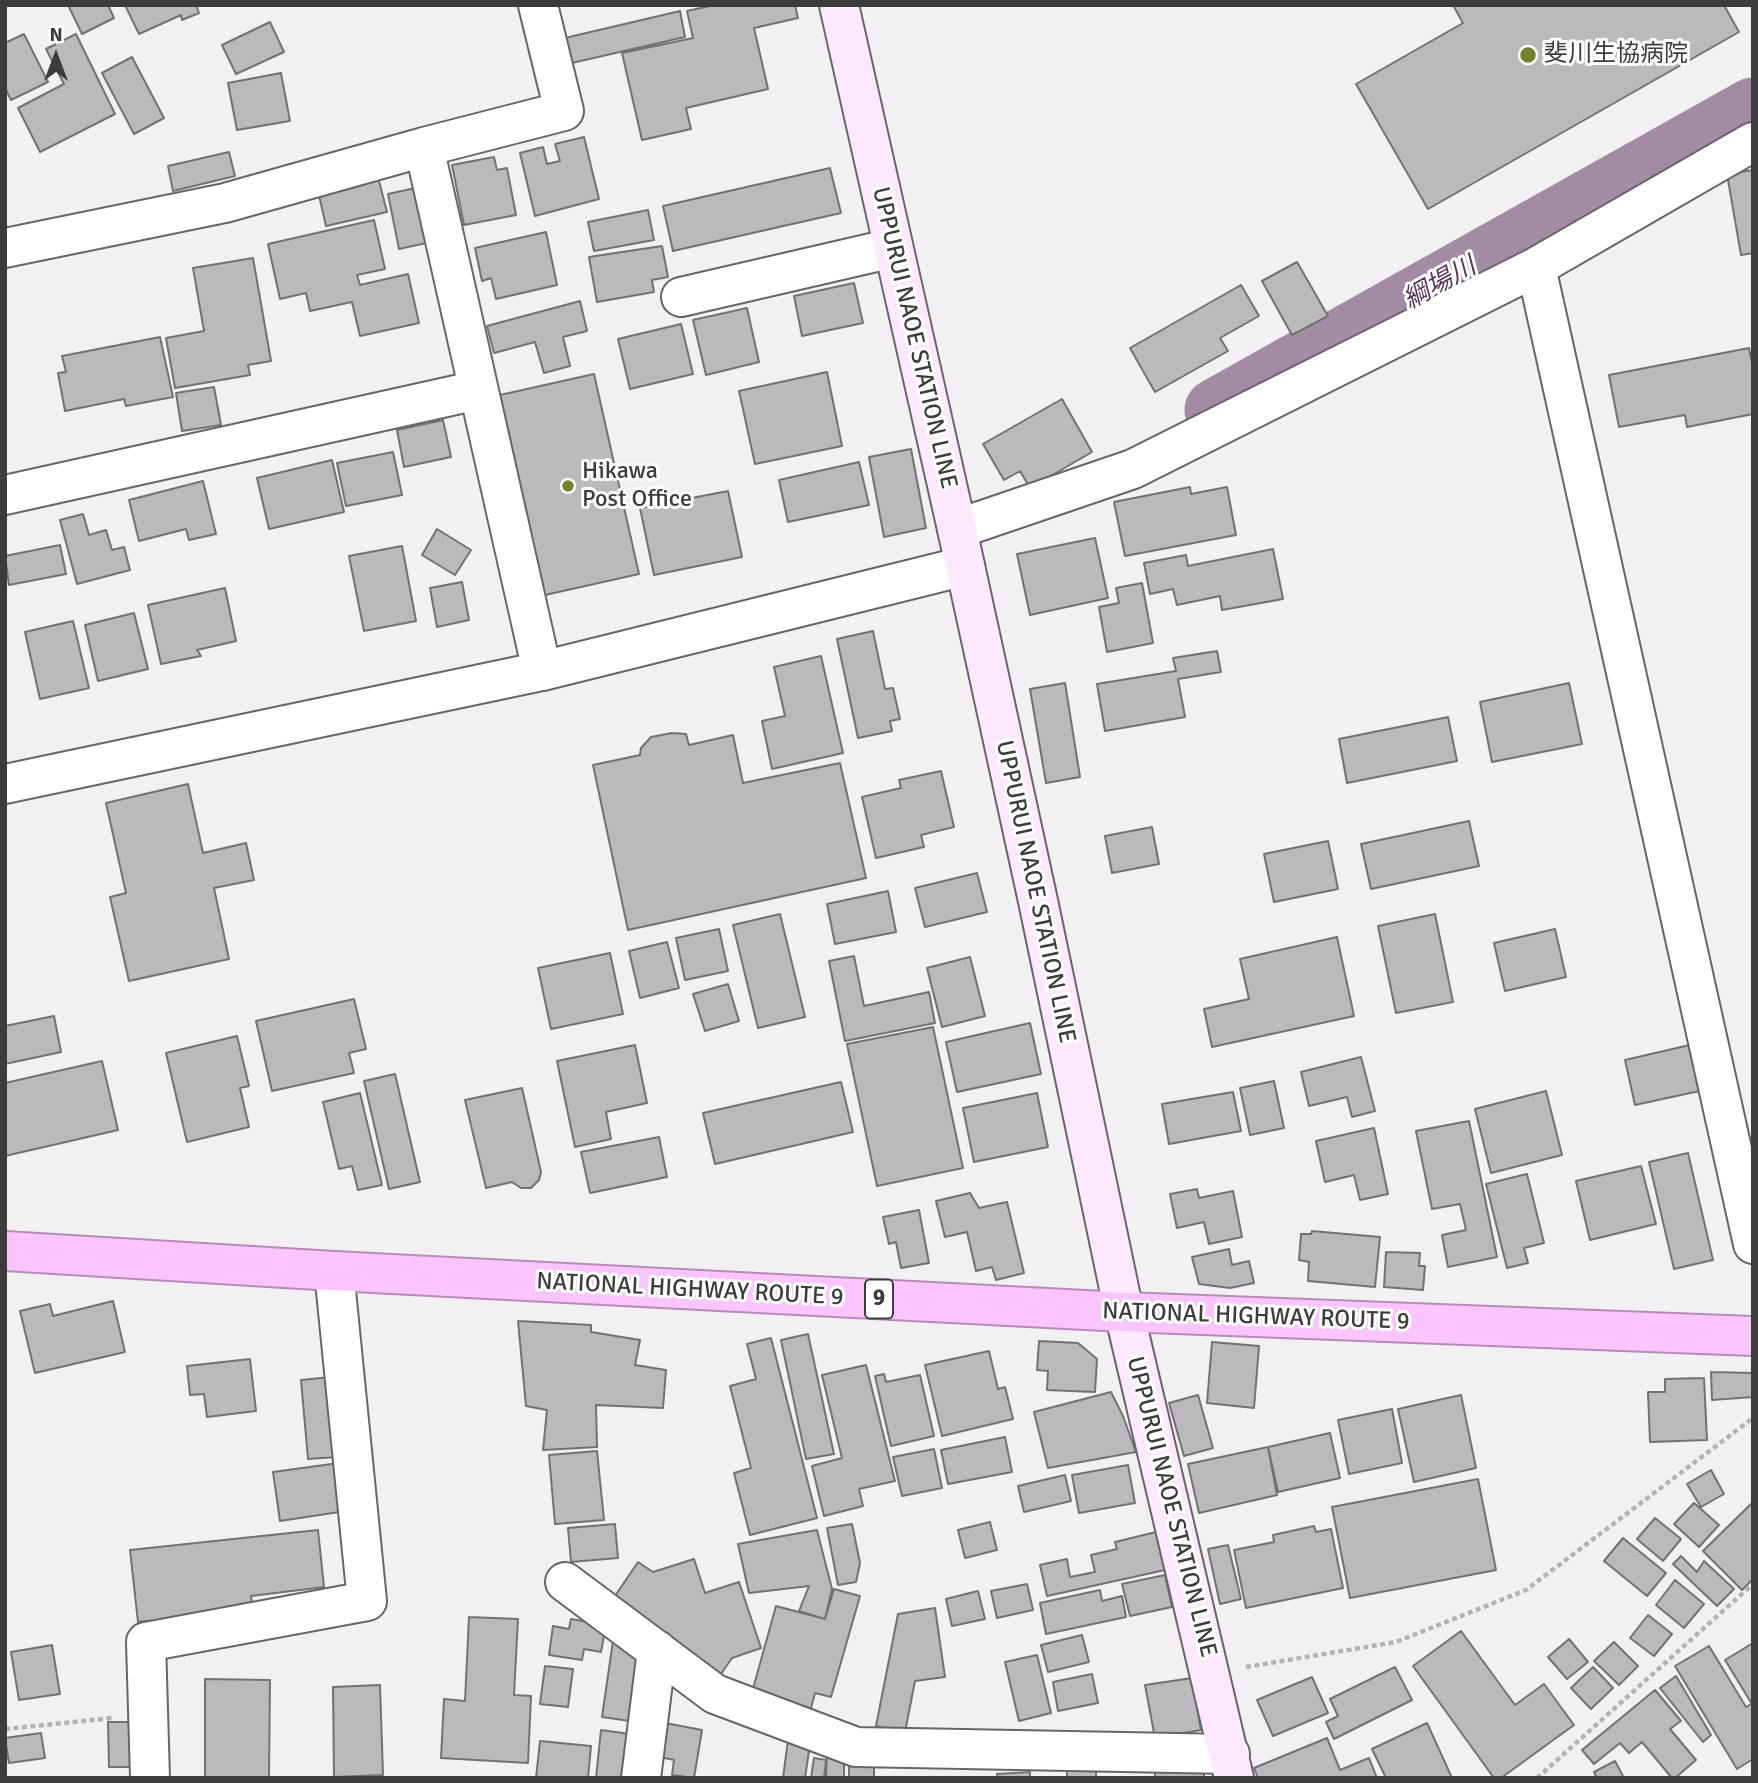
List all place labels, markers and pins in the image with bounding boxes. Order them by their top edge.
place label: 斐川生協病院 [1544,41,1688,69]
marker: 斐川生協病院 [1518,45,1538,65]
place label: Hikawa Post Office [582,458,692,514]
marker: Hikawa Post Office [560,478,576,494]

